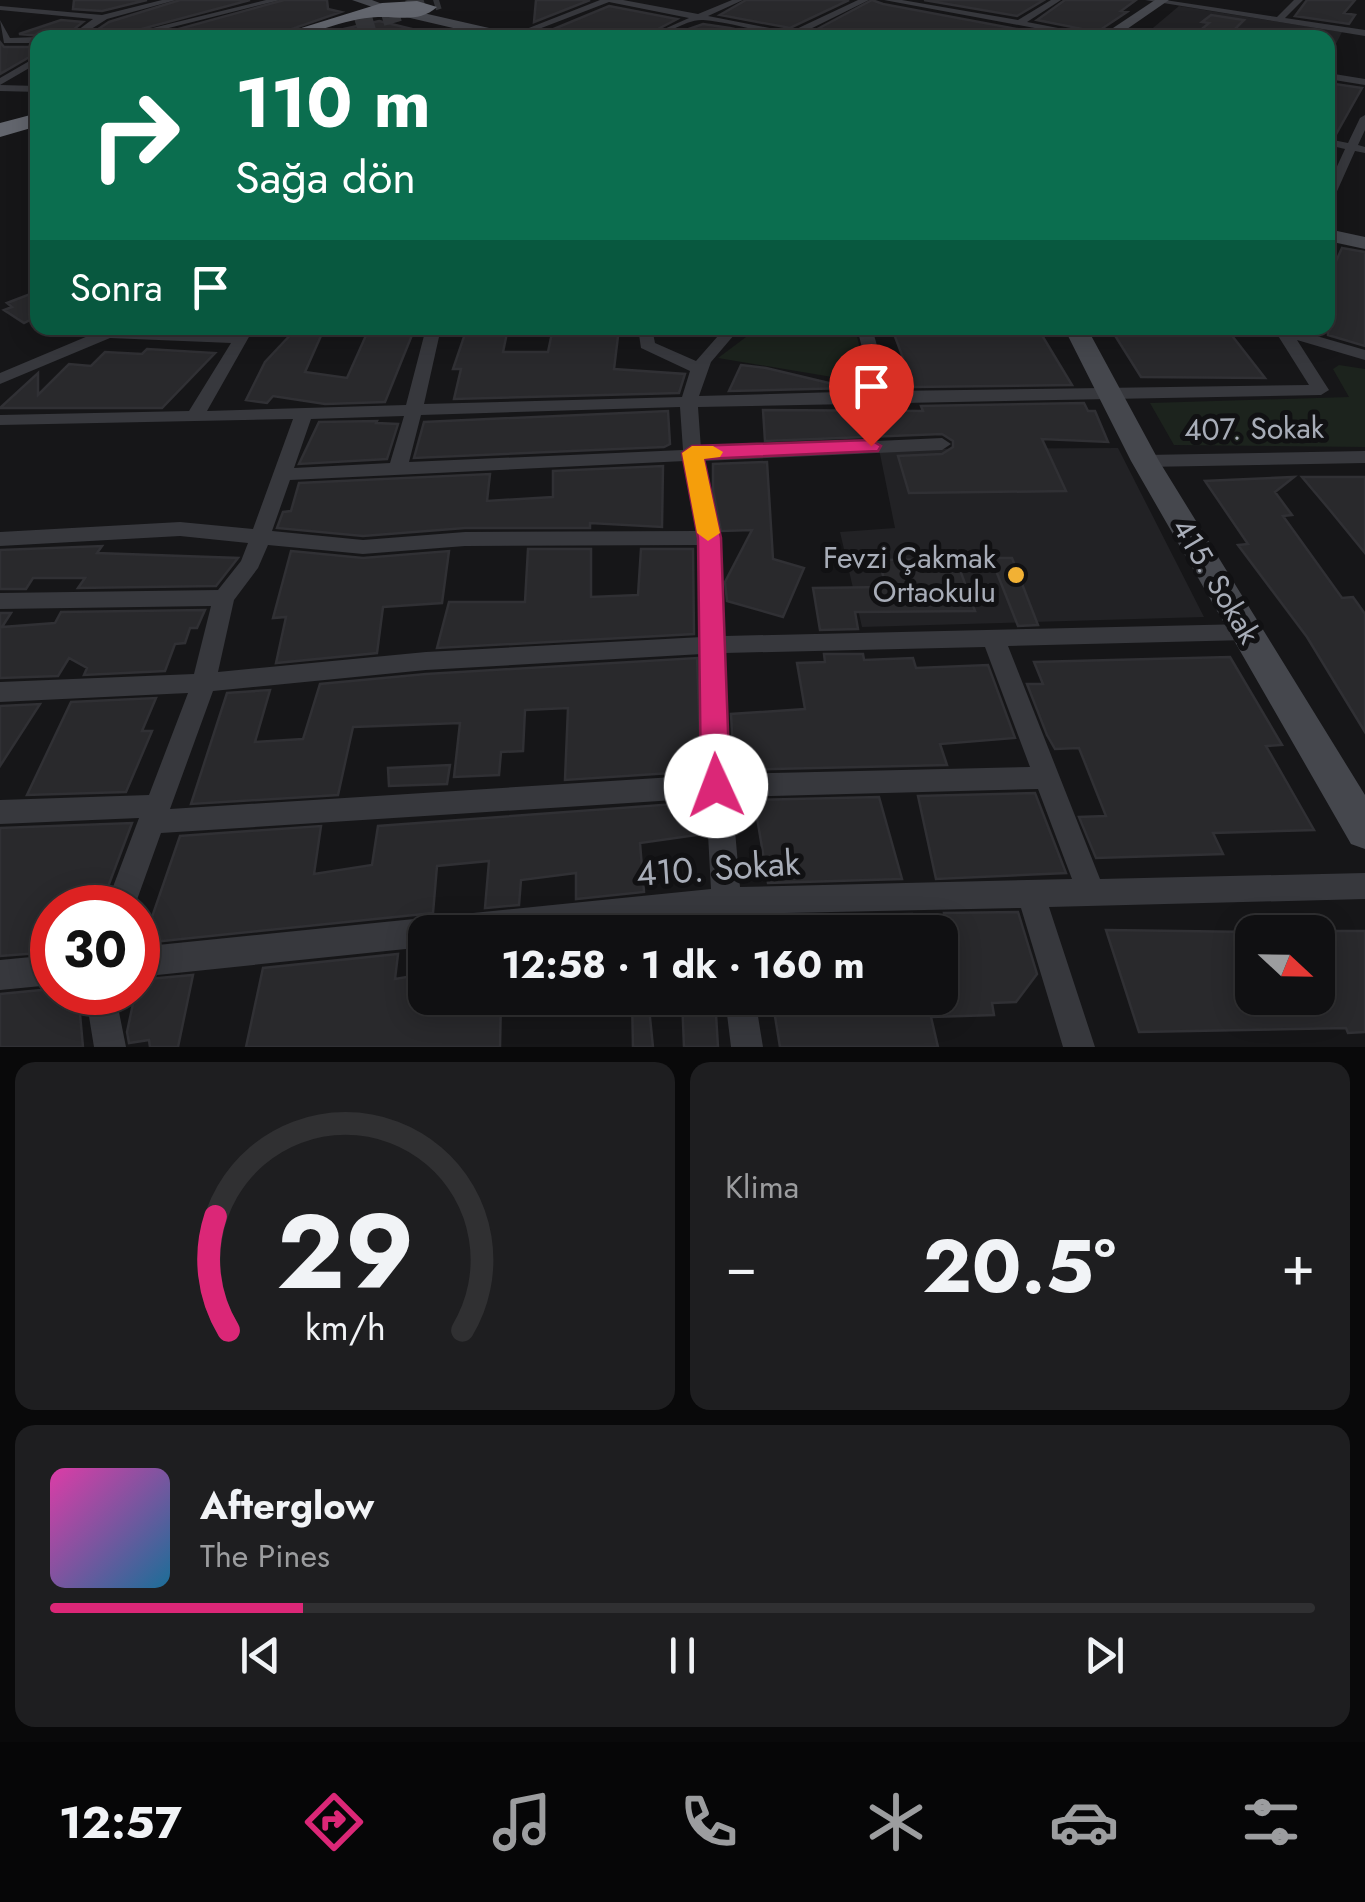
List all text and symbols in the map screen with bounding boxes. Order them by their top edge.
text: 110 m [235,52,431,153]
icon: right [70,70,200,200]
text: Sağa dön [235,145,416,210]
text: Sonra [70,260,163,315]
icon: arrive [183,260,238,315]
pin [829,344,914,447]
icon: arrive [844,359,899,414]
street label: 407. Sokak [1184,406,1325,451]
street label: 415. Sokak [1162,510,1271,652]
place label: Fevzi Çakmak Ortaokulu [823,536,997,613]
marker: Fevzi Çakmak Ortaokulu [1005,564,1027,586]
position arrow [664,734,768,838]
street label: 410. Sokak [634,837,802,899]
speed limit sign: 30 [30,885,160,1015]
north arrow [1235,915,1335,1015]
map controls [1235,915,1335,1015]
text: 12:58 · 1 dk · 160 m [501,937,865,992]
text: Klima [725,1164,799,1210]
text: 29 [276,1177,414,1327]
text: 20.5° [922,1212,1116,1320]
text: − [725,1226,757,1306]
text: + [1281,1226,1315,1306]
text: km/h [305,1302,385,1353]
text: Afterglow [200,1478,374,1533]
text: The Pines [200,1533,330,1579]
icon: previous [233,1628,288,1683]
icon: pause [655,1628,710,1683]
icon: next [1077,1628,1132,1683]
icon: directions [299,1787,369,1857]
icon: music [487,1787,557,1857]
icon: phone [674,1787,744,1857]
icon: climate [861,1787,931,1857]
icon: car [1049,1787,1119,1857]
icon: filters [1236,1787,1306,1857]
text: 12:57 [59,1790,182,1855]

